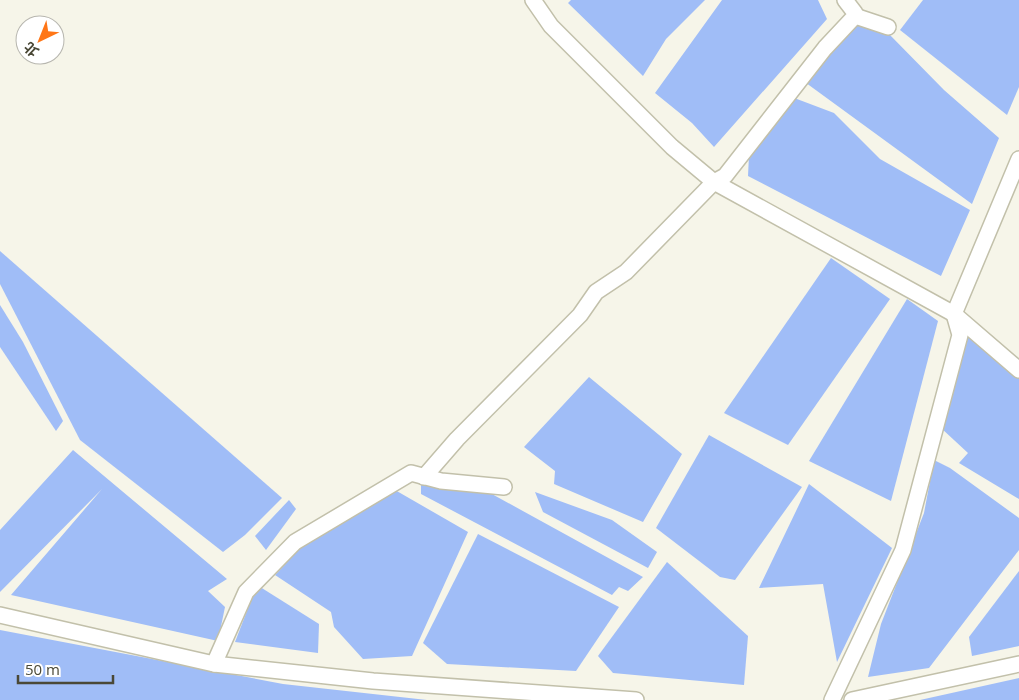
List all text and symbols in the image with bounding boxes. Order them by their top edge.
north arrow [15,15,65,65]
text: 北 [19,38,42,62]
scale bar [18,652,112,684]
text: 50 m [25,659,60,679]

